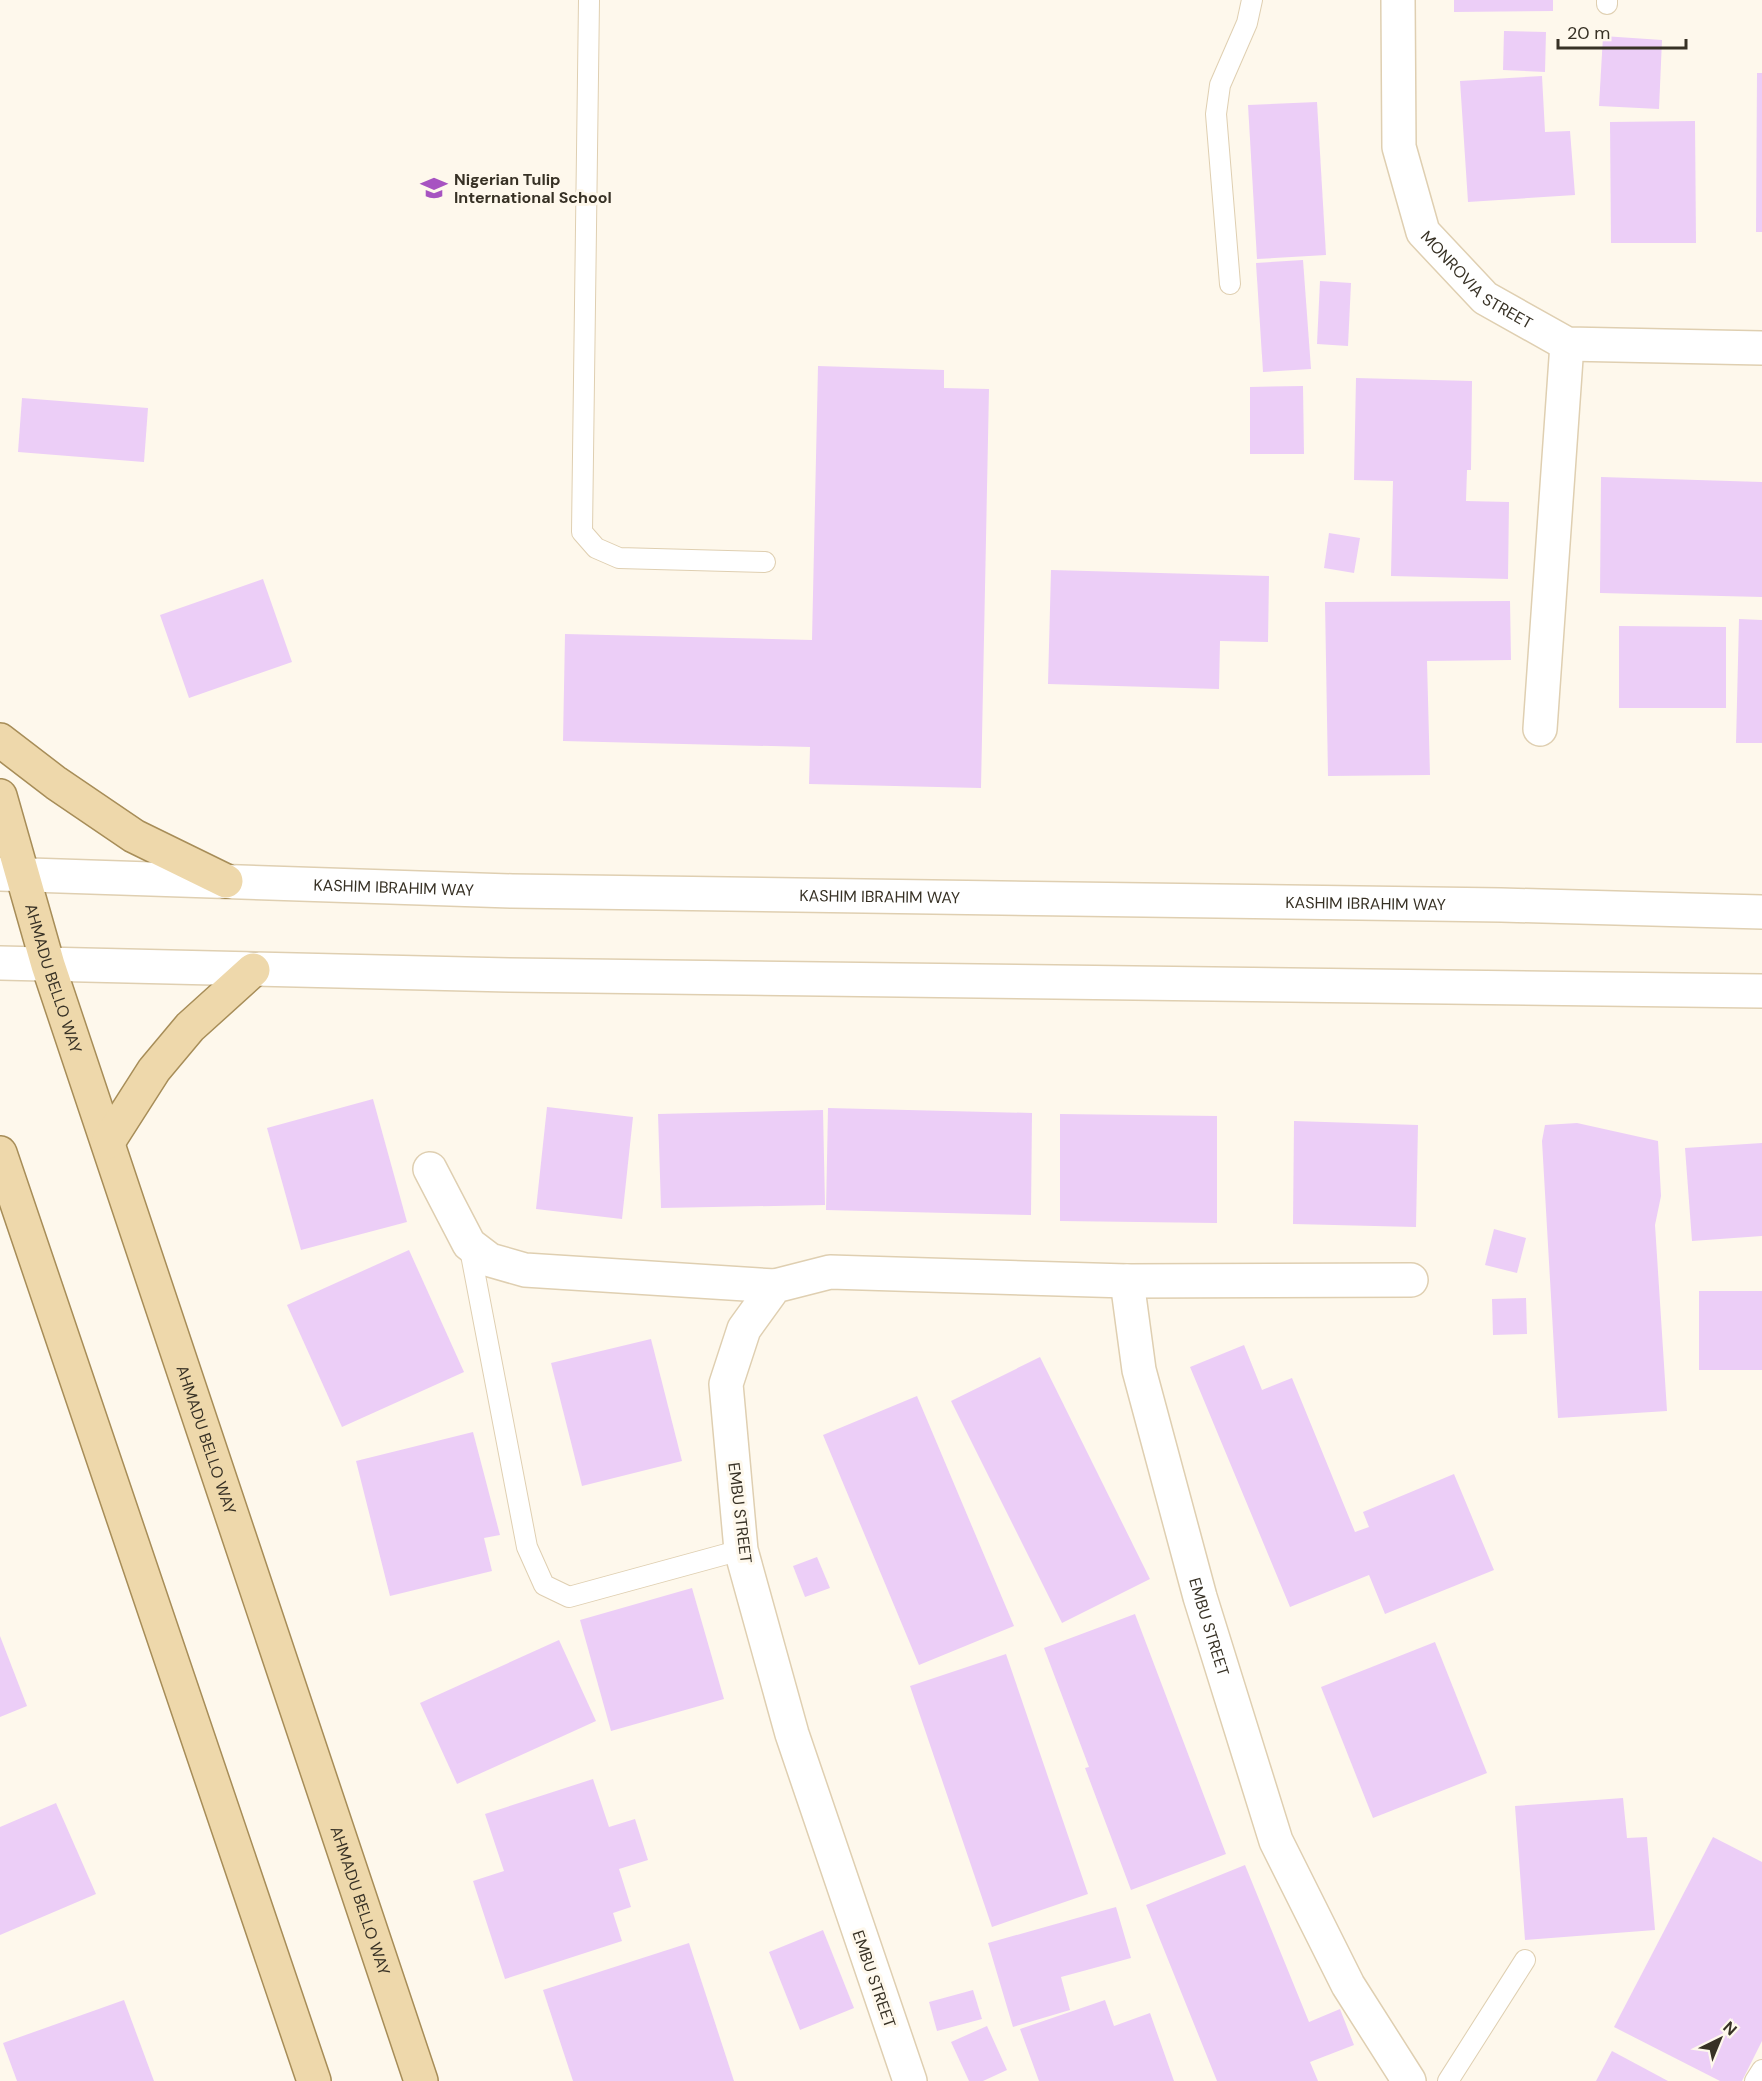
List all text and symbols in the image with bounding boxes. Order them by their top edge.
scale bar [1558,12,1686,50]
text: 20 m [1567,21,1610,45]
place label: Nigerian Tulip International School [454,169,612,208]
school or university icon: Nigerian Tulip International School [419,173,449,203]
street label: MONROVIA STREET [1416,226,1537,333]
street label: KASHIM IBRAHIM WAY [313,874,474,900]
street label: KASHIM IBRAHIM WAY [799,885,960,908]
street label: KASHIM IBRAHIM WAY [1285,891,1446,915]
street label: AHMADU BELLO WAY [21,901,87,1056]
street label: AHMADU BELLO WAY [172,1362,241,1517]
street label: EMBU STREET [723,1461,757,1565]
street label: EMBU STREET [1185,1575,1234,1678]
street label: AHMADU BELLO WAY [326,1823,395,1978]
street label: EMBU STREET [848,1928,900,2030]
north arrow [1690,2009,1750,2069]
text: N [1718,2017,1741,2040]

